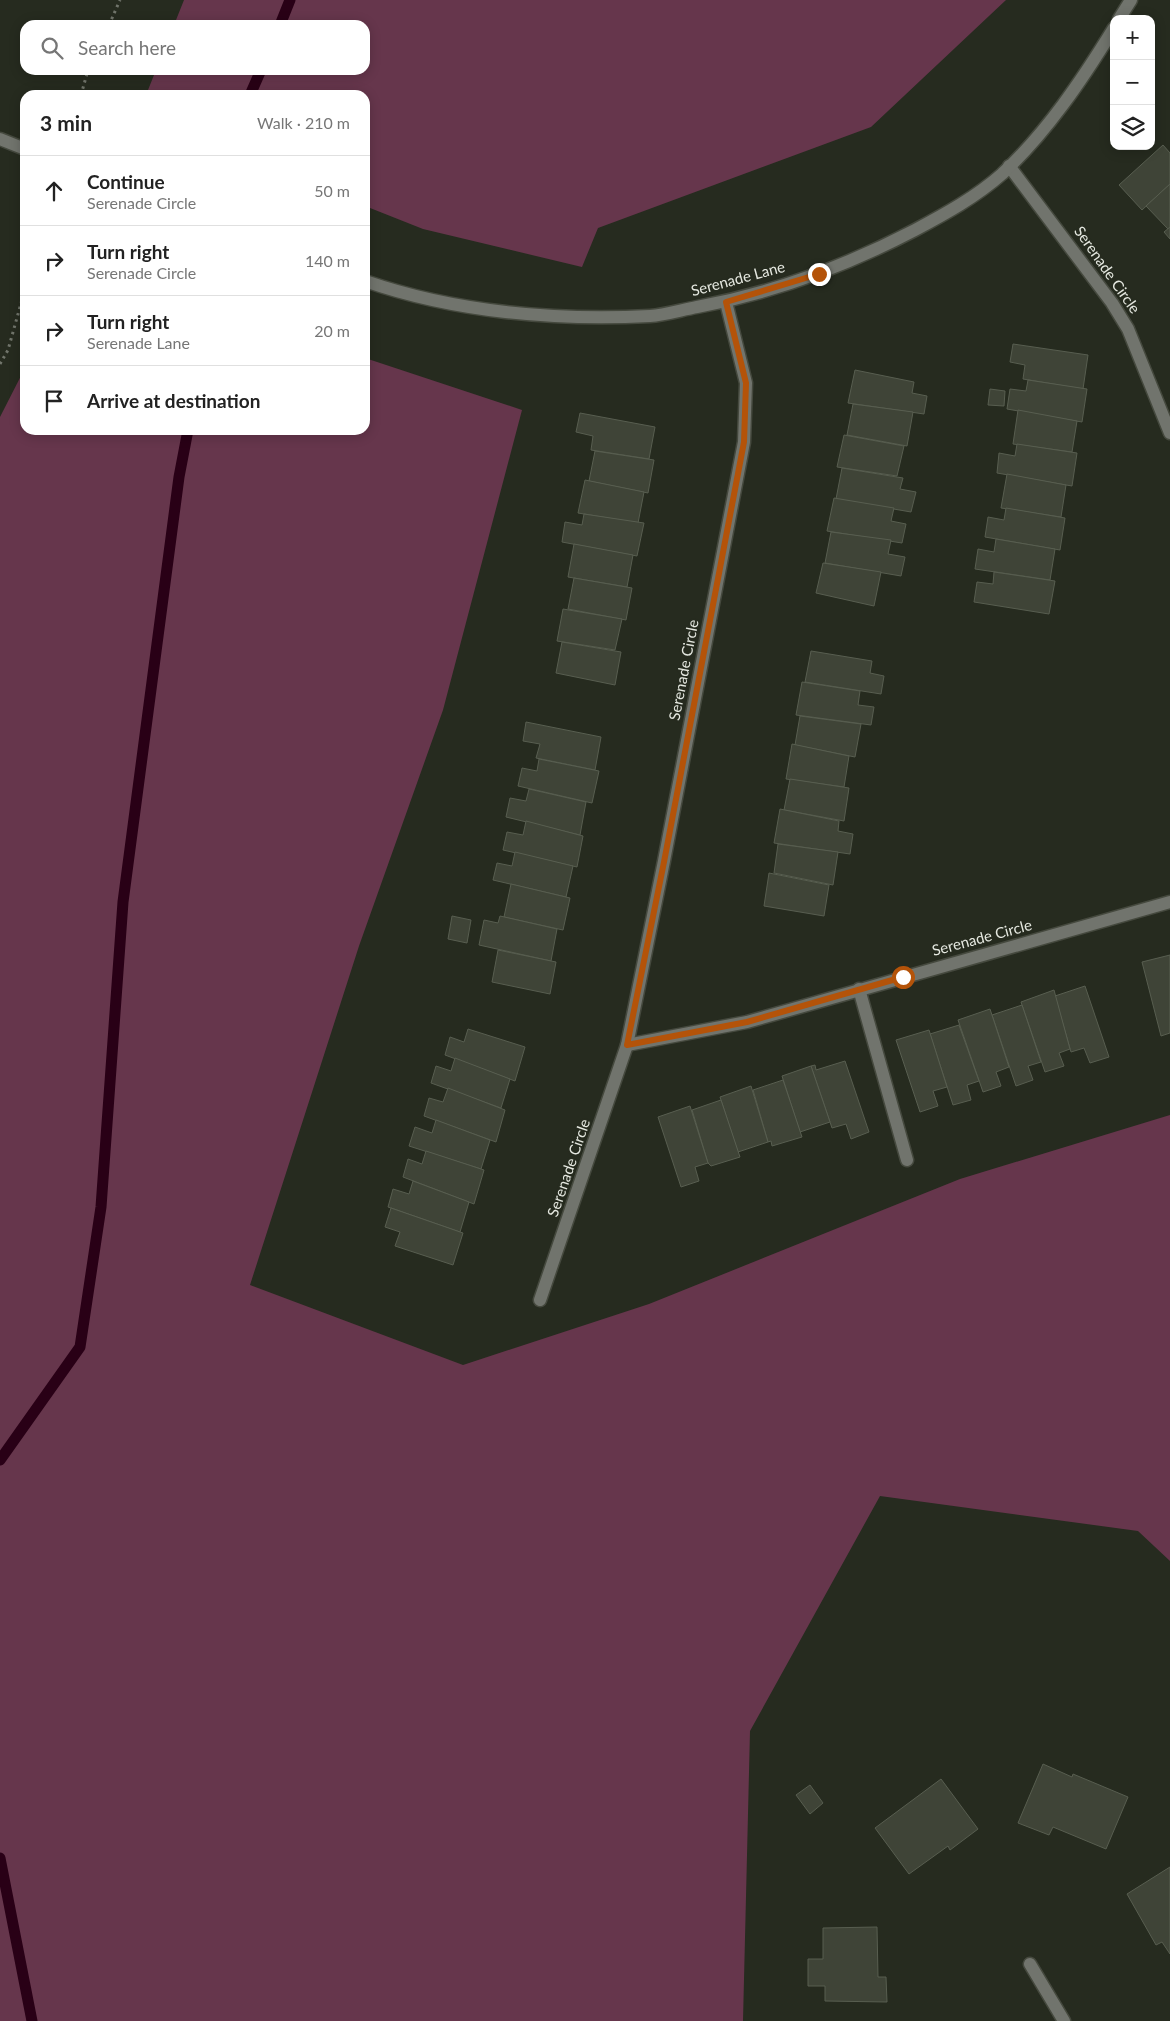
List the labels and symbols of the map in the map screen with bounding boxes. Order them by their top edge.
street label: Serenade Circle [1071,222,1145,317]
street label: Serenade Lane [689,257,787,299]
route end [808,263,831,286]
street label: Serenade Circle [664,618,702,722]
street label: Serenade Circle [930,915,1034,959]
route start [892,966,915,989]
street label: Serenade Circle [543,1116,593,1219]

